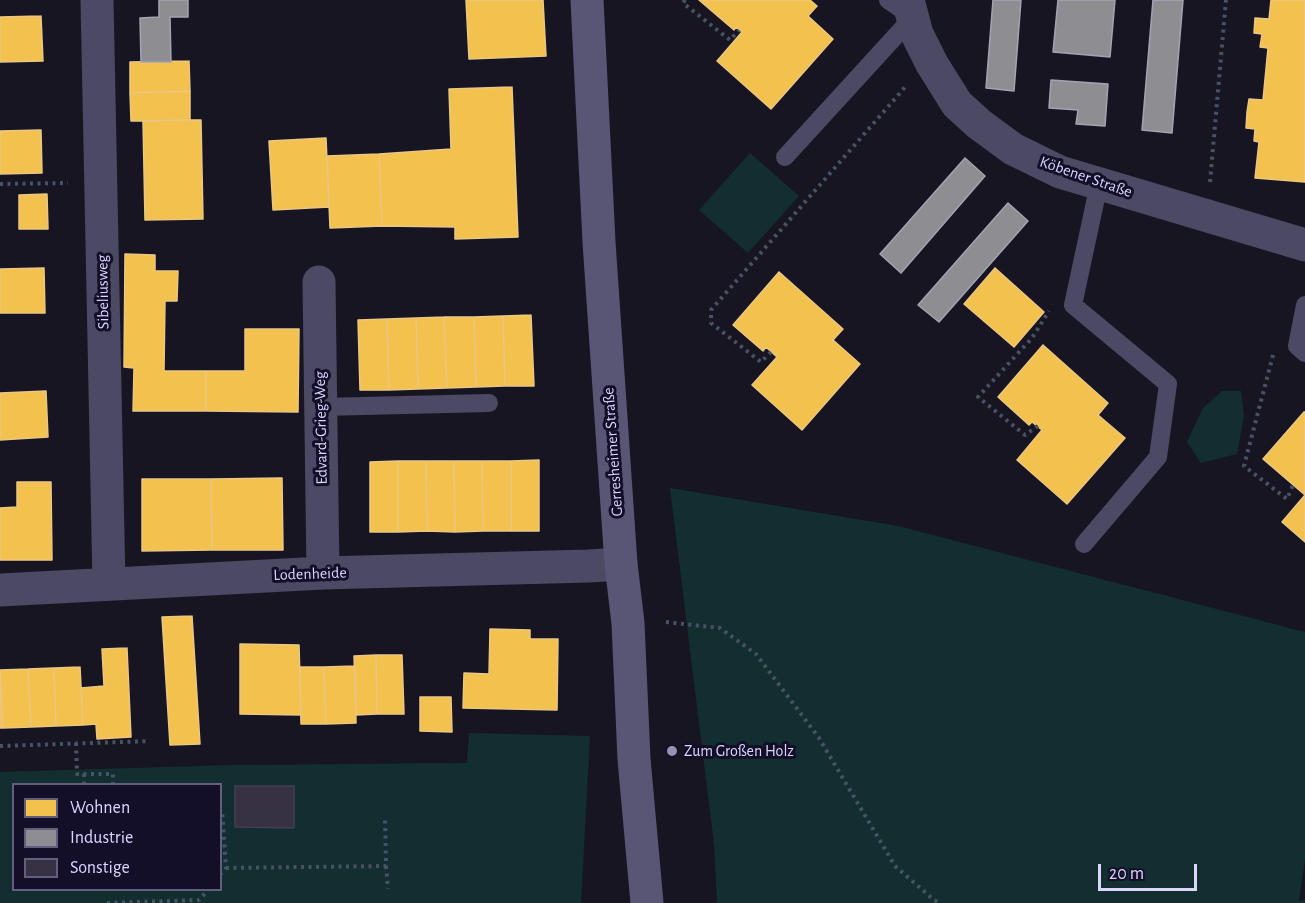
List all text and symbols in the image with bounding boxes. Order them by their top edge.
street label: Köbener Straße [1037,152,1135,202]
street label: Sibeliusweg [93,255,113,329]
street label: Edvard-Grieg-Weg [310,371,332,485]
street label: Gerresheimer Straße [599,387,627,517]
street label: Lodenheide [273,563,347,585]
place label: Zum Großen Holz [684,741,794,761]
marker: Zum Großen Holz [665,744,679,758]
legend [12,783,222,891]
text: Wohnen [70,799,130,817]
text: Industrie [70,829,133,847]
scale bar [1101,852,1200,890]
text: Sonstige [70,859,130,877]
text: 20 m [1109,865,1144,883]

